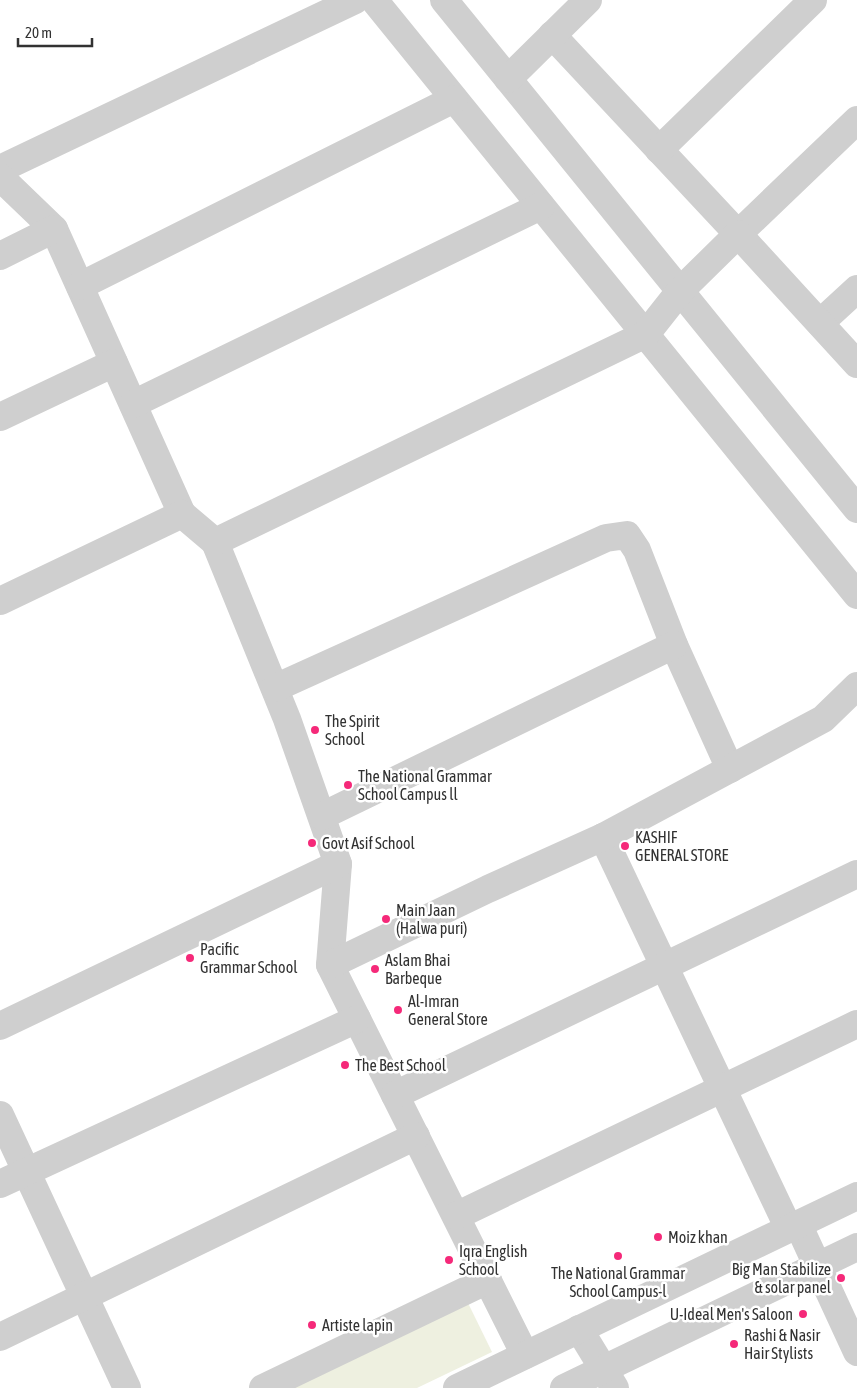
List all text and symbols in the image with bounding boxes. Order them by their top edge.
scale bar [18,15,91,47]
text: 20 m [25,24,52,41]
place label: The Spirit School [325,712,380,748]
marker: The Spirit School [309,724,321,736]
place label: The National Grammar School Campus ll [358,767,492,804]
marker: The National Grammar School Campus ll [342,779,354,791]
place label: KASHIF GENERAL STORE [635,828,729,864]
place label: Govt Asif School [322,834,415,852]
marker: Govt Asif School [306,837,318,849]
marker: KASHIF GENERAL STORE [619,840,631,852]
place label: Main Jaan (Halwa puri) [396,901,467,938]
marker: Main Jaan (Halwa puri) [380,913,392,925]
place label: Pacific Grammar School [200,940,298,976]
place label: Aslam Bhai Barbeque [385,951,450,988]
marker: Pacific Grammar School [184,952,196,964]
marker: Aslam Bhai Barbeque [369,963,381,975]
place label: Al-Imran General Store [408,992,488,1028]
marker: Al-Imran General Store [392,1004,404,1016]
place label: The Best School [355,1056,447,1074]
marker: The Best School [339,1059,351,1071]
place label: Moiz khan [668,1228,728,1246]
marker: Moiz khan [652,1231,664,1243]
place label: Iqra English School [459,1242,527,1278]
marker: The National Grammar School Campus-l [612,1250,624,1262]
marker: Iqra English School [443,1254,455,1266]
place label: Big Man Stabilize & solar panel [732,1260,832,1297]
place label: The National Grammar School Campus-l [551,1264,685,1301]
marker: Big Man Stabilize & solar panel [835,1272,847,1284]
place label: U-Ideal Men's Saloon [670,1305,793,1323]
marker: U-Ideal Men's Saloon [797,1308,809,1320]
place label: Artiste lapin [322,1316,393,1335]
marker: Artiste lapin [306,1319,318,1331]
place label: Rashi & Nasir Hair Stylists [744,1326,820,1363]
marker: Rashi & Nasir Hair Stylists [728,1338,740,1350]

